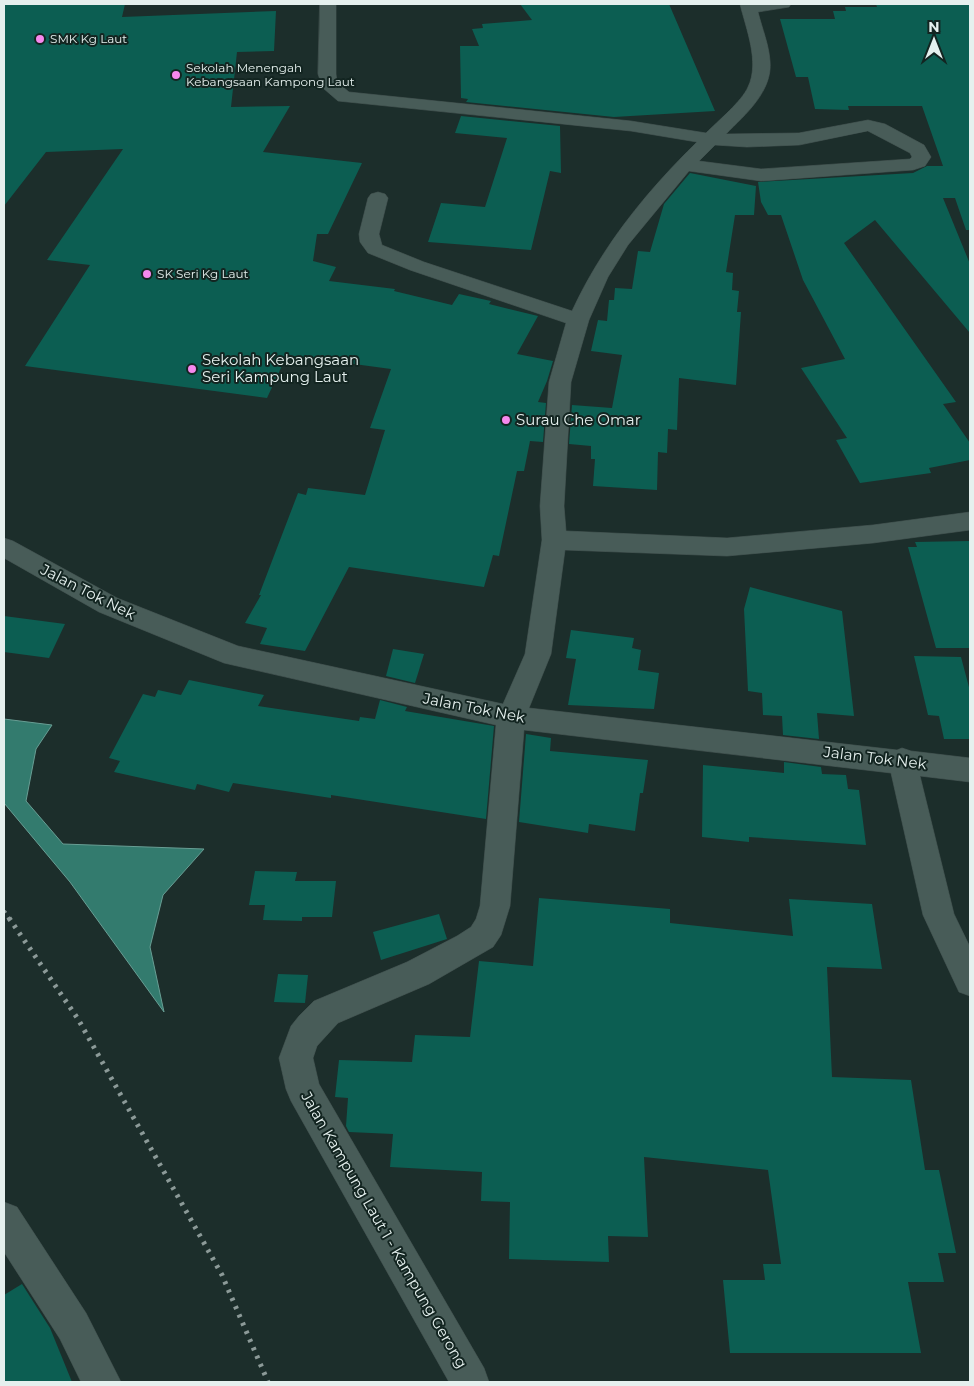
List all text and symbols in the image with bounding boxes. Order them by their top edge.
north arrow [909,15,959,65]
text: N [928,18,940,36]
place label: SMK Kg Laut [50,31,127,46]
marker: SMK Kg Laut [34,33,46,45]
place label: Sekolah Menengah Kebangsaan Kampong Laut [186,60,355,89]
marker: Sekolah Menengah Kebangsaan Kampong Laut [170,69,182,81]
place label: SK Seri Kg Laut [157,266,249,281]
marker: SK Seri Kg Laut [141,268,153,280]
place label: Sekolah Kebangsaan Seri Kampung Laut [202,350,359,386]
marker: Sekolah Kebangsaan Seri Kampung Laut [186,363,198,375]
place label: Surau Che Omar [516,410,641,429]
marker: Surau Che Omar [500,414,512,426]
street label: Jalan Tok Nek [37,559,139,624]
street label: Jalan Tok Nek [420,688,527,727]
street label: Jalan Tok Nek [821,742,928,773]
street label: Jalan Kampung Laut 1 - Kampung Gerong [297,1087,472,1371]

